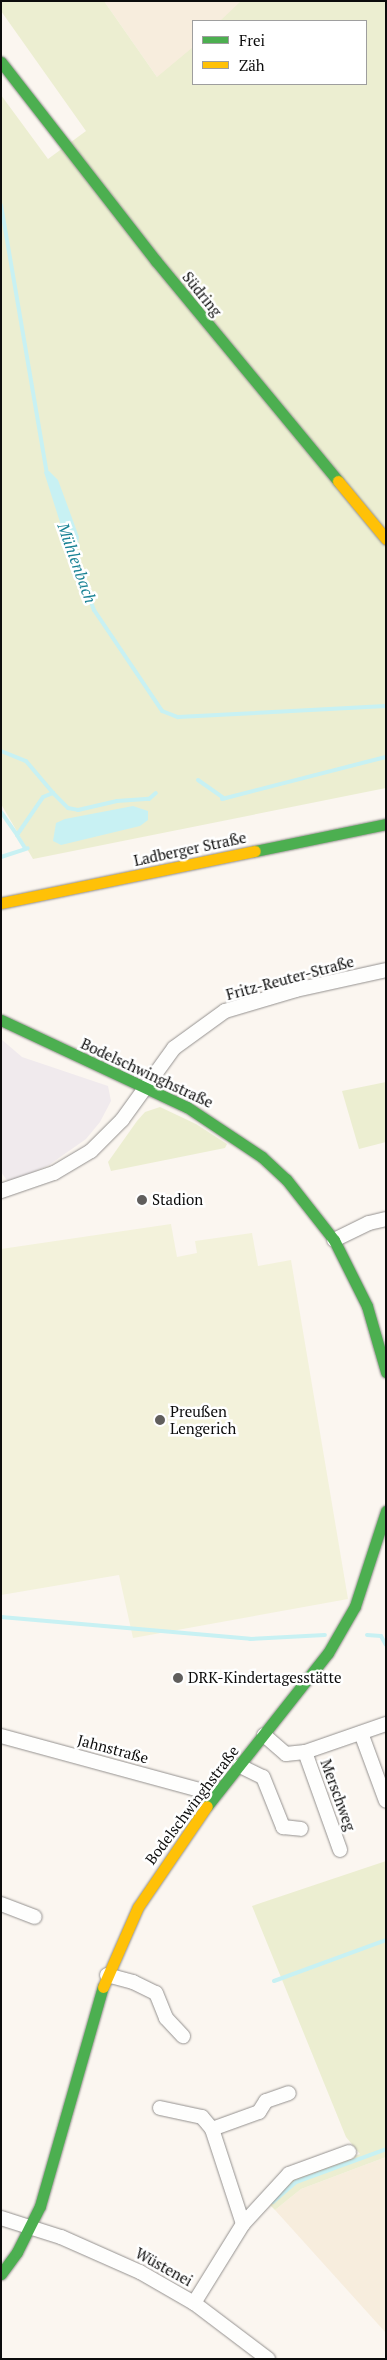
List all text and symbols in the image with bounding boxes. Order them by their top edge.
legend [192,20,367,85]
text: Frei [239,30,265,50]
text: Zäh [239,55,265,75]
street label: Südring [179,268,225,320]
water label: Mühlenbach [54,520,100,606]
street label: Ladberger Straße [132,828,248,870]
street label: Fritz-Reuter-Straße [224,952,356,1004]
street label: Bodelschwinghstraße [78,1034,216,1112]
place label: Stadion [152,1191,203,1209]
marker: Stadion [136,1194,148,1206]
place label: Preußen Lengerich [170,1402,236,1437]
marker: Preußen Lengerich [154,1414,166,1426]
place label: DRK-Kindertagesstätte [188,1669,342,1687]
marker: DRK-Kindertagesstätte [172,1672,184,1684]
street label: Jahnstraße [75,1731,151,1767]
street label: Bodelschwinghstraße [142,1742,242,1868]
street label: Merschweg [317,1757,359,1833]
street label: Wüstenei [132,2244,196,2290]

